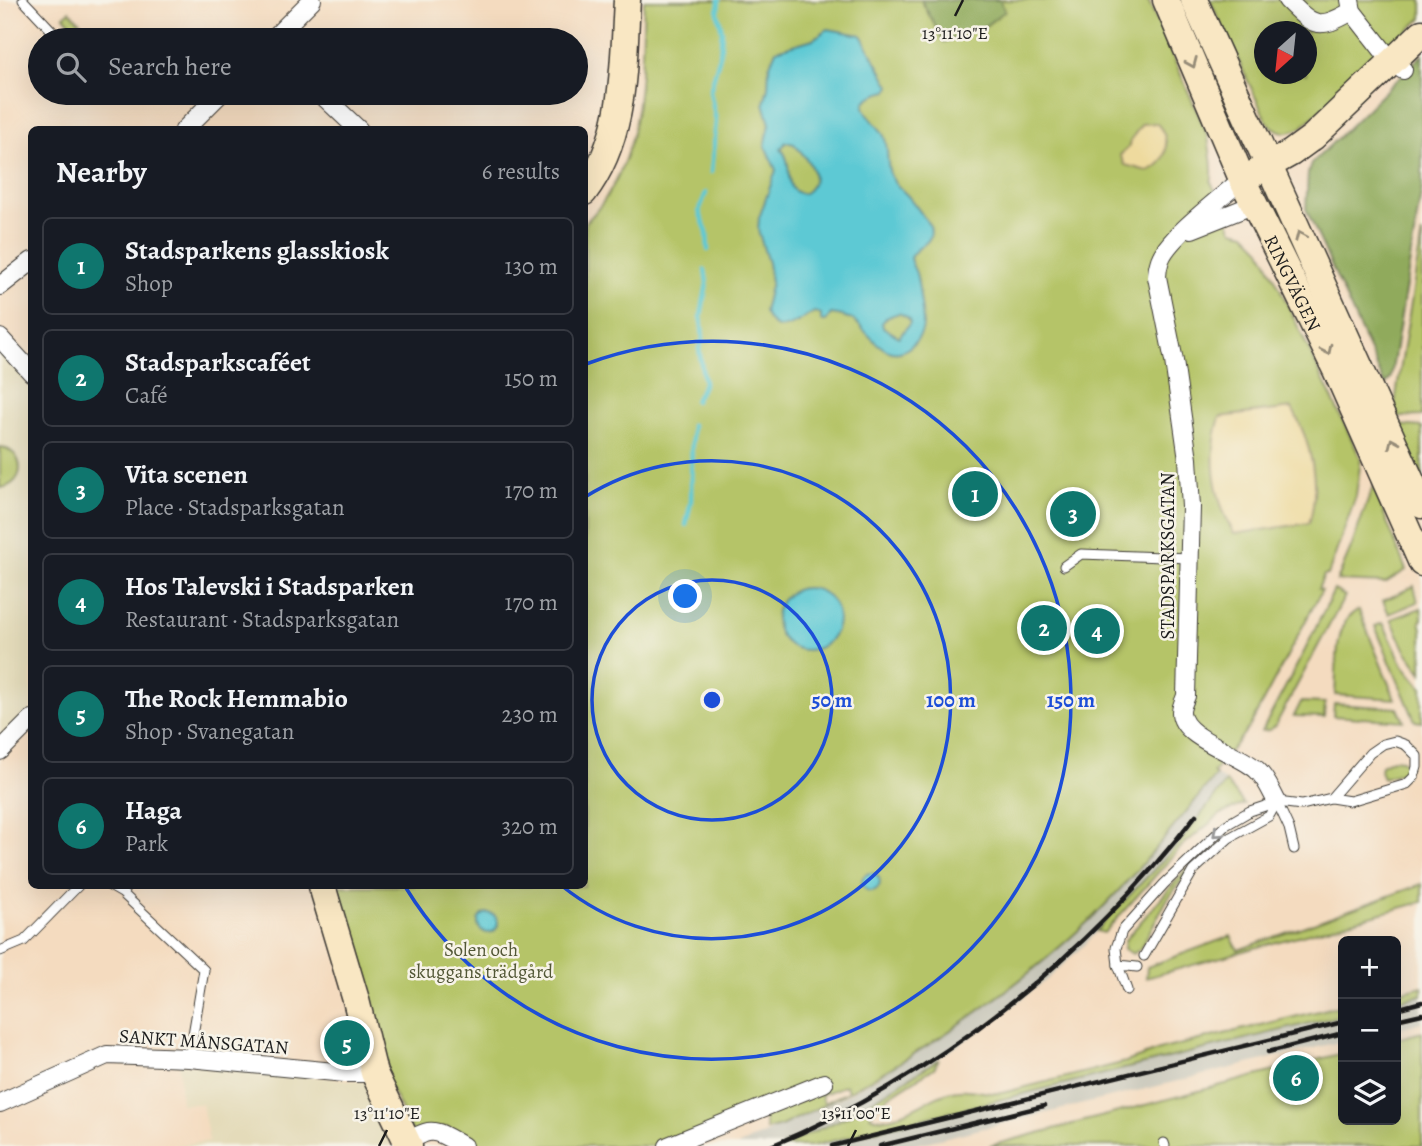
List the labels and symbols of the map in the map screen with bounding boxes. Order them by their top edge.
text: 13°11'10"E [922,21,988,45]
north arrow [1254,21,1317,84]
one-way arrow [1184,56,1198,68]
one-way arrow [1294,230,1308,243]
street label: RINGVÄGEN [1257,231,1327,336]
one-way arrow [1318,343,1332,355]
one-way arrow [1387,438,1401,451]
pin: 1 [952,468,998,520]
street label: STADSPARKSGATAN [1155,472,1181,640]
pin: 3 [1050,488,1096,540]
your location [668,579,702,613]
pin: 2 [1021,602,1067,654]
pin: 4 [1074,605,1120,657]
text: 50 m [812,686,853,714]
text: 100 m [926,686,976,714]
text: 150 m [1047,686,1096,714]
centre of rings [700,688,724,712]
one-way arrow [1212,825,1225,837]
park label: Solen och skuggans trädgård [409,937,554,985]
pin: 5 [324,1017,370,1069]
street label: SANKT MÅNSGATAN [118,1023,290,1061]
pin: 6 [1273,1052,1319,1104]
text: 13°11'10"E [354,1101,420,1125]
text: 13°11'00"E [821,1101,891,1125]

